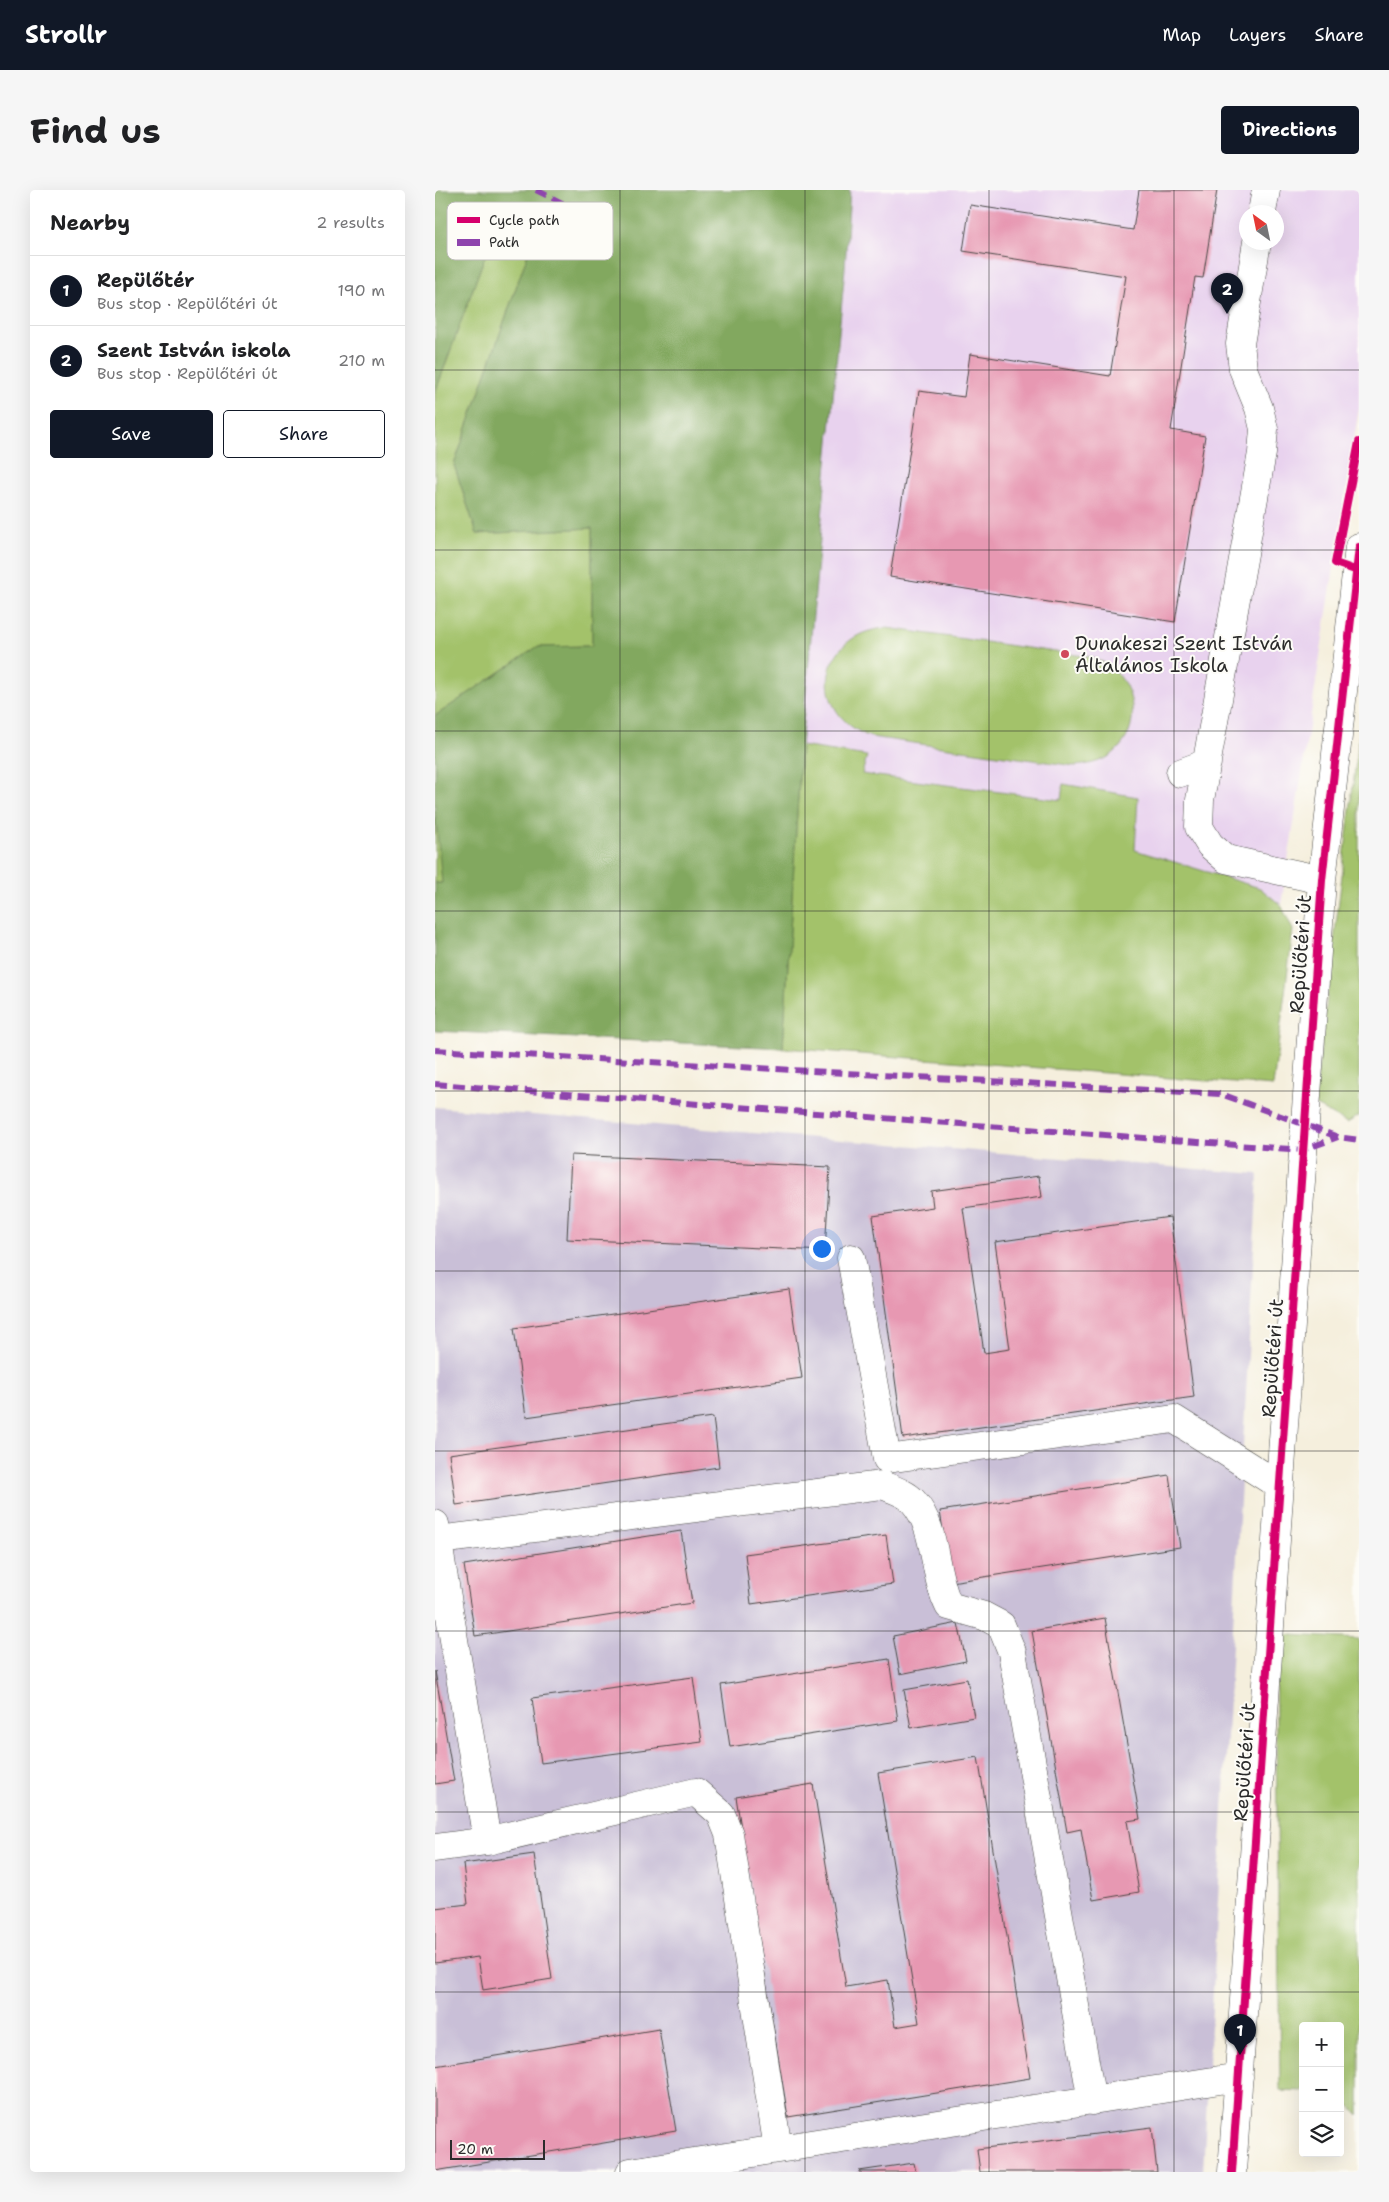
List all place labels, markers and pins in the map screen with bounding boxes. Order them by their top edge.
pin: 2 [1211,273,1243,314]
place label: Dunakeszi Szent István Általános Iskola [1075,631,1293,678]
marker: Dunakeszi Szent István Általános Iskola [1059,648,1071,660]
pin: 1 [1224,2014,1256,2055]

